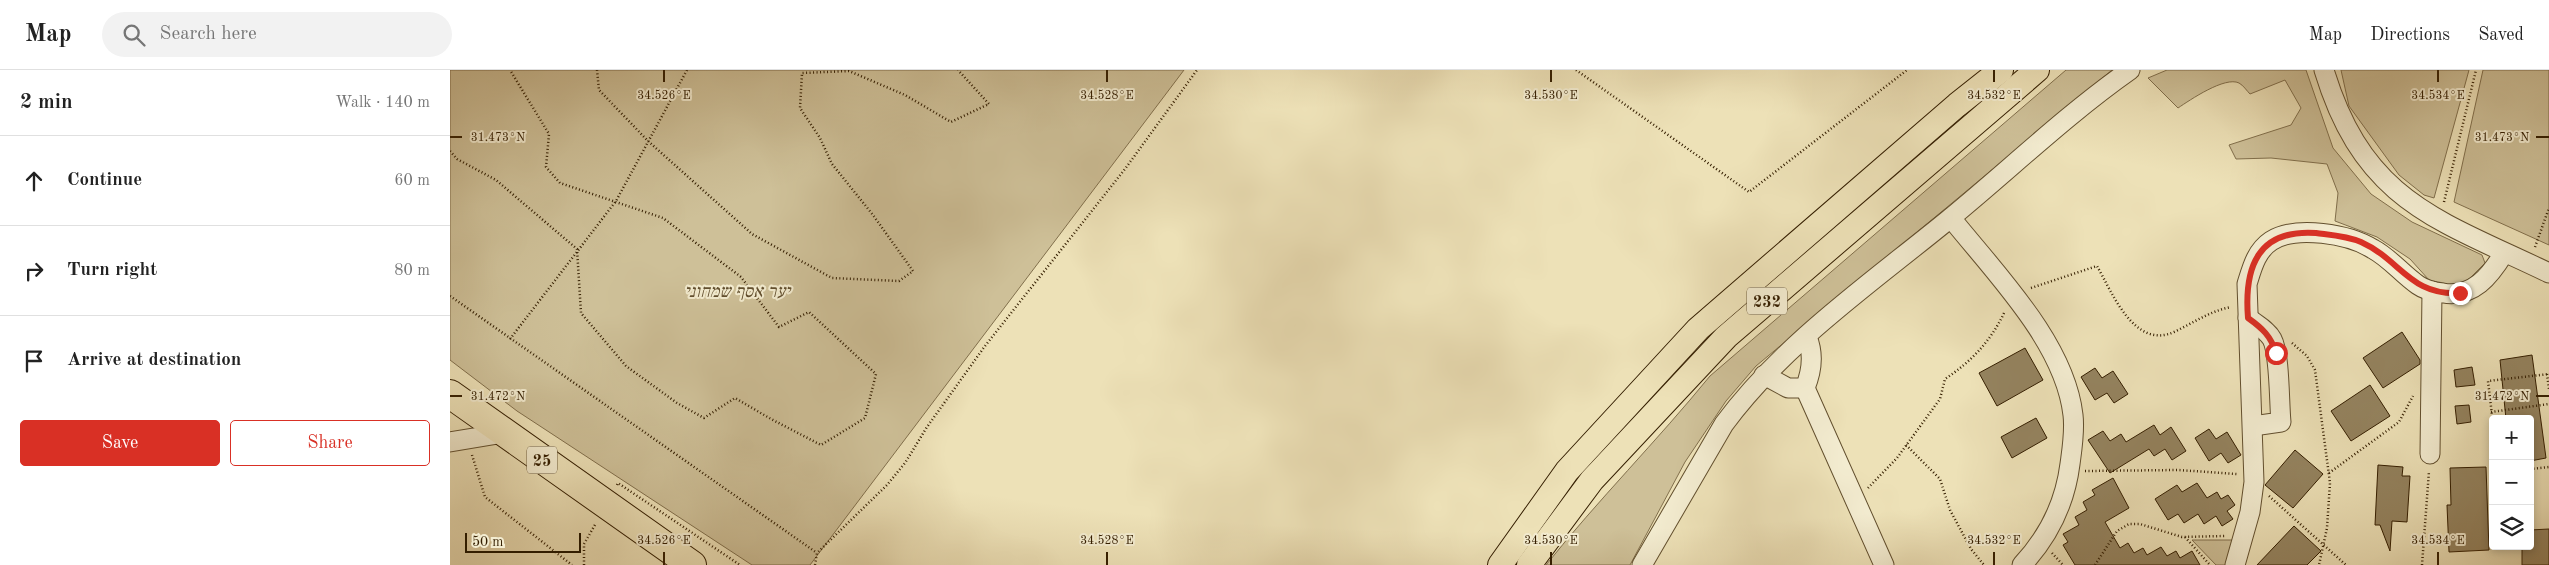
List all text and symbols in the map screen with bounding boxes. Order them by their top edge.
search box [102,12,452,57]
icon: search [120,21,148,49]
text: Map [25,23,72,47]
text: Search here [160,25,257,44]
text: Map [2309,26,2342,44]
text: Directions [2370,26,2450,44]
text: Saved [2478,26,2524,44]
text: 34.526°E [637,89,691,102]
text: 34.528°E [1080,89,1134,102]
text: 34.530°E [1524,89,1578,102]
text: 34.532°E [1967,89,2021,102]
text: 34.534°E [2411,89,2465,102]
text: 2 min [20,92,73,113]
text: Walk · 140 m [335,95,430,111]
text: 31.473°N [471,132,525,144]
text: 31.473°N [2475,132,2529,144]
icon: ahead [20,167,48,195]
text: Continue [67,171,142,190]
text: 60 m [394,173,430,189]
icon: right [20,257,48,285]
text: Turn right [67,261,157,280]
text: 80 m [394,263,430,279]
route end [2449,282,2472,305]
park label: יער אסף שמחוני [684,283,792,301]
road number: 232 [1747,288,1787,315]
route start [2265,342,2288,365]
icon: arrive [20,347,48,375]
text: Arrive at destination [67,351,241,370]
text: 31.472°N [471,391,525,403]
text: 31.472°N [2475,391,2529,403]
map controls [2489,415,2534,550]
button: + [2489,415,2534,460]
button: Save [20,420,220,466]
button: Share [230,420,430,466]
road number: 25 [527,446,557,474]
button: − [2489,460,2534,505]
button: layers [2489,505,2534,550]
scale bar [465,530,581,553]
text: 34.526°E [637,534,691,547]
text: 34.528°E [1080,534,1134,547]
text: 34.530°E [1524,534,1578,547]
text: 34.532°E [1967,534,2021,547]
text: 34.534°E [2411,534,2465,547]
text: 50 m [472,535,503,549]

